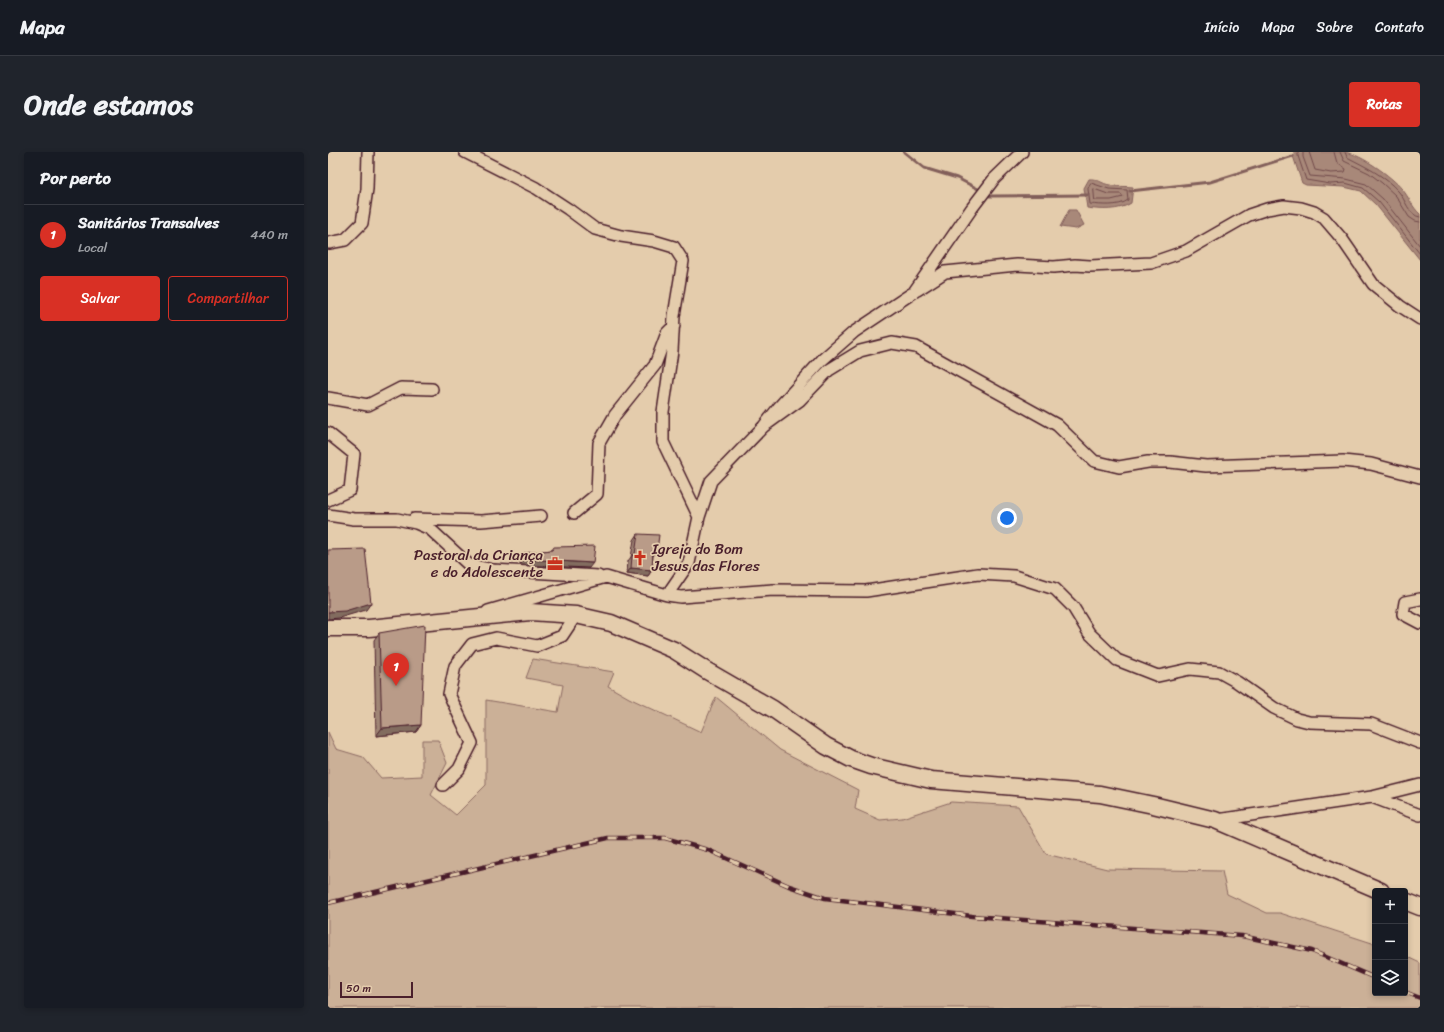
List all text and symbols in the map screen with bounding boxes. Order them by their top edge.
text: Mapa [20,11,65,44]
text: Início [1205,15,1239,40]
text: Mapa [1261,15,1294,40]
text: Sobre [1316,15,1353,40]
text: Contato [1375,15,1424,40]
text: Onde estamos [24,80,193,129]
button: Rotas [1349,82,1420,127]
text: Por perto [40,163,111,193]
text: Sanitários Transalves [78,210,219,236]
text: 1 [50,223,56,246]
text: 440 m [250,223,288,246]
text: Local [78,236,107,259]
button: Salvar [40,276,160,321]
button: Compartilhar [168,276,288,321]
your location [997,508,1017,528]
place label: Igreja do Bom Jesus das Flores [651,536,760,579]
place label: Pastoral da Criança e do Adolescente [414,542,543,585]
church icon: Igreja do Bom Jesus das Flores [631,549,649,567]
office icon: Pastoral da Criança e do Adolescente [546,555,564,573]
pin: 1 [383,653,409,686]
map controls [1372,888,1408,996]
button: + [1372,888,1408,924]
button: − [1372,924,1408,960]
button: layers [1372,960,1408,996]
text: 50 m [346,979,371,998]
scale bar [340,980,413,999]

